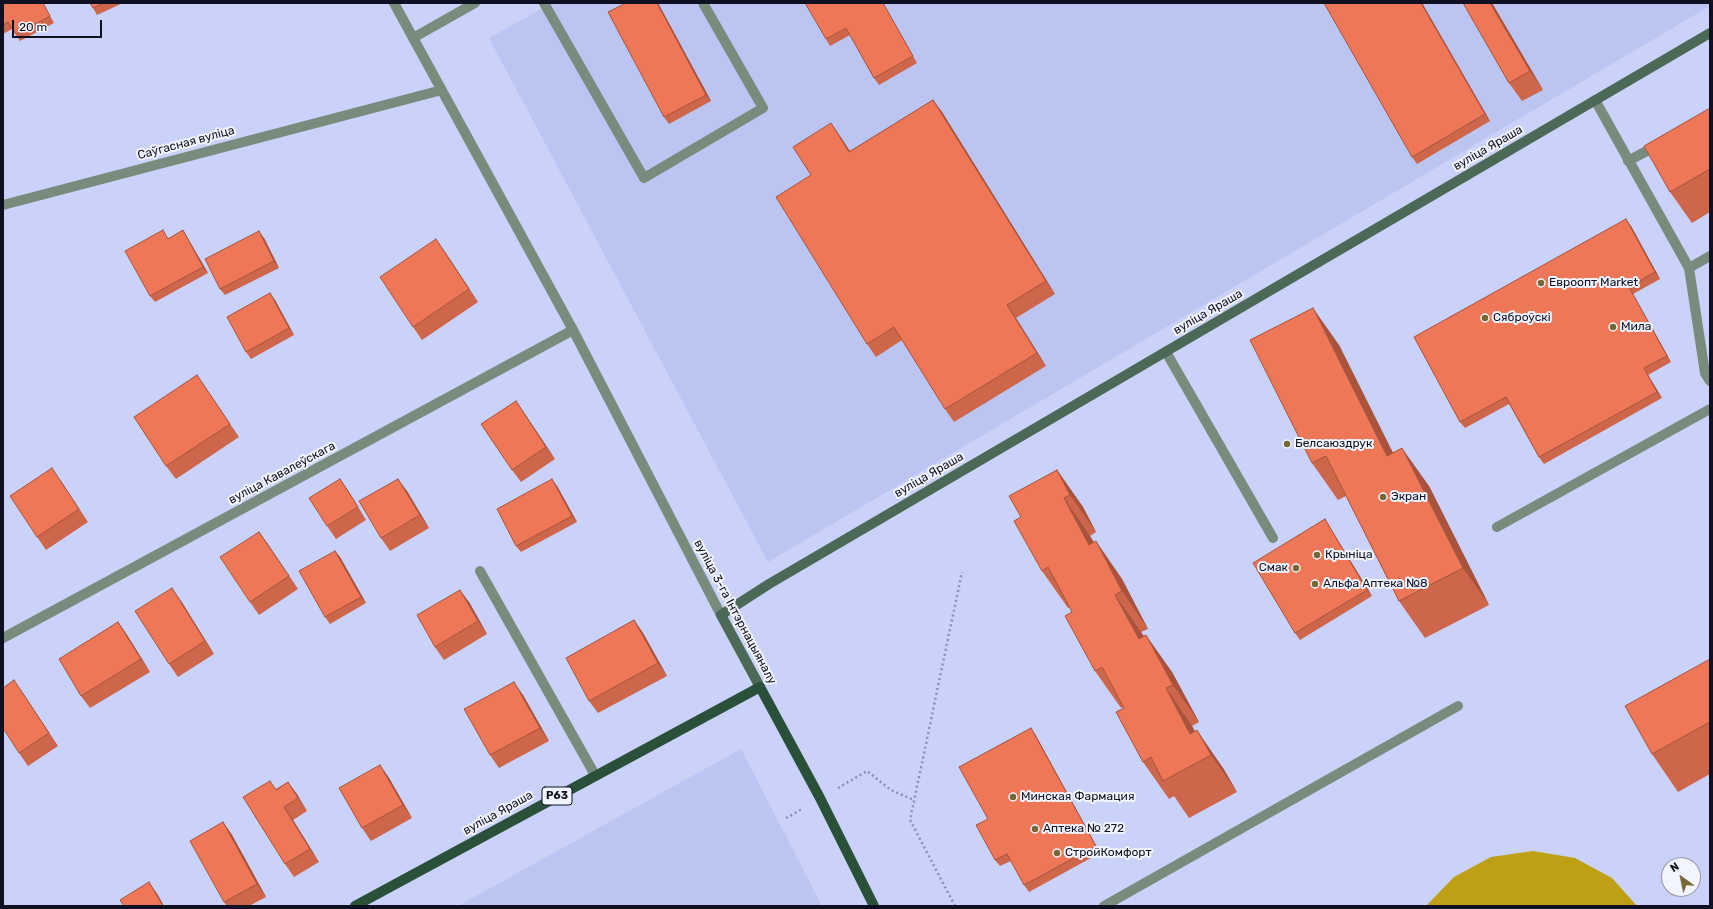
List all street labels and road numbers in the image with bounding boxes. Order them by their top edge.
street label: вуліца Яраша [1451,122,1525,174]
street label: Саўгасная вуліца [136,123,236,163]
street label: вуліца Яраша [1171,286,1245,338]
street label: вуліца Кавалеўскага [226,439,338,507]
street label: вуліца Яраша [892,449,966,501]
street label: вуліца 3-га Інтэрнацыяналу [691,537,779,687]
road number: Р63 [542,787,572,805]
street label: вуліца Яраша [461,788,535,838]

